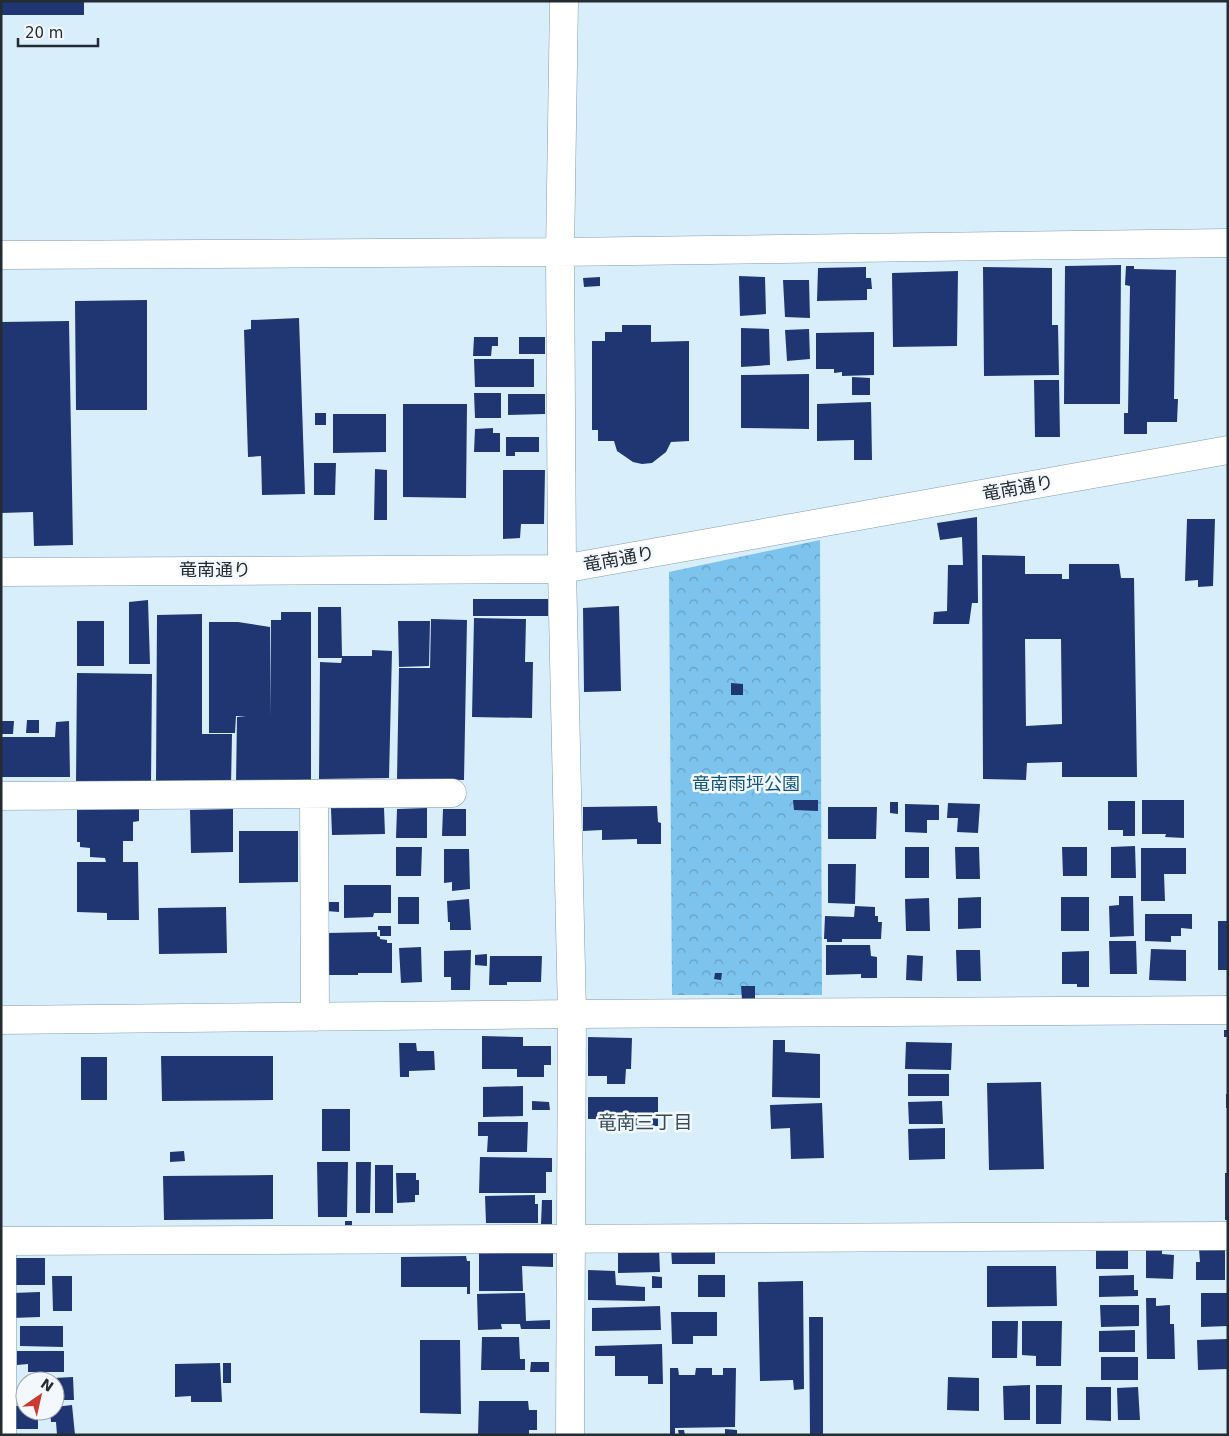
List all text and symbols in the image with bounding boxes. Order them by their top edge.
scale bar [18,15,98,47]
text: 20 m [25,24,63,42]
street label: 竜南通り [981,471,1055,504]
street label: 竜南通り [582,542,656,575]
street label: 竜南通り [179,559,251,580]
park label: 竜南雨坪公園 [692,773,800,794]
district label: 竜南三丁目 [597,1111,693,1133]
north arrow [15,1371,65,1421]
text: N [38,1375,57,1395]

